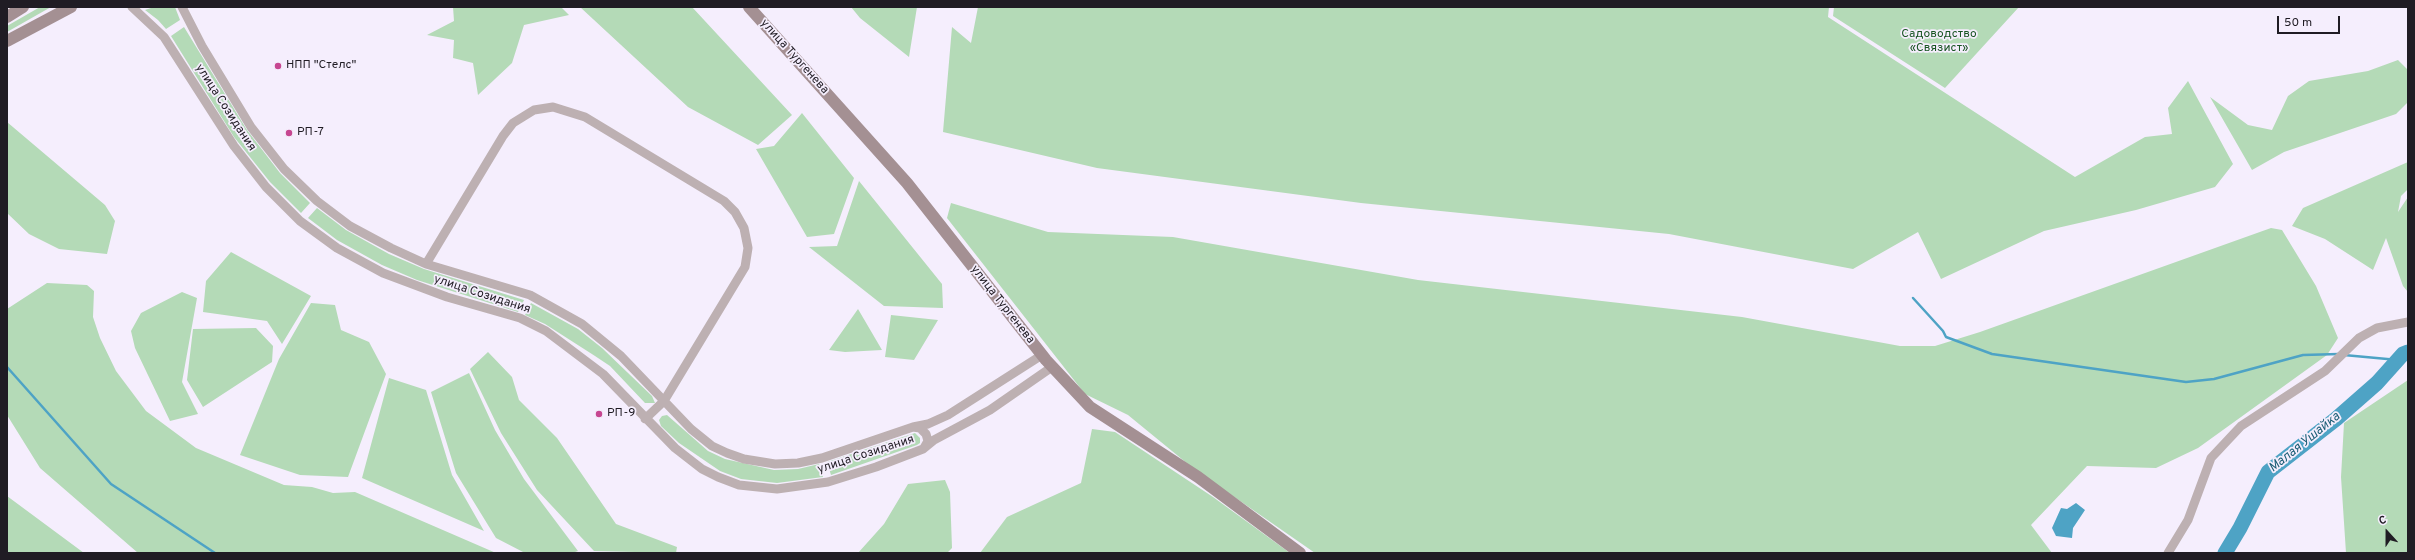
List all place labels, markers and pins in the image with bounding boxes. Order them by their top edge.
place label: НПП "Стелс" [286,59,356,73]
marker: НПП "Стелс" [273,61,283,71]
place label: РП-7 [297,126,324,140]
marker: РП-7 [284,128,294,138]
place label: РП-9 [607,407,635,421]
marker: РП-9 [594,409,604,419]

